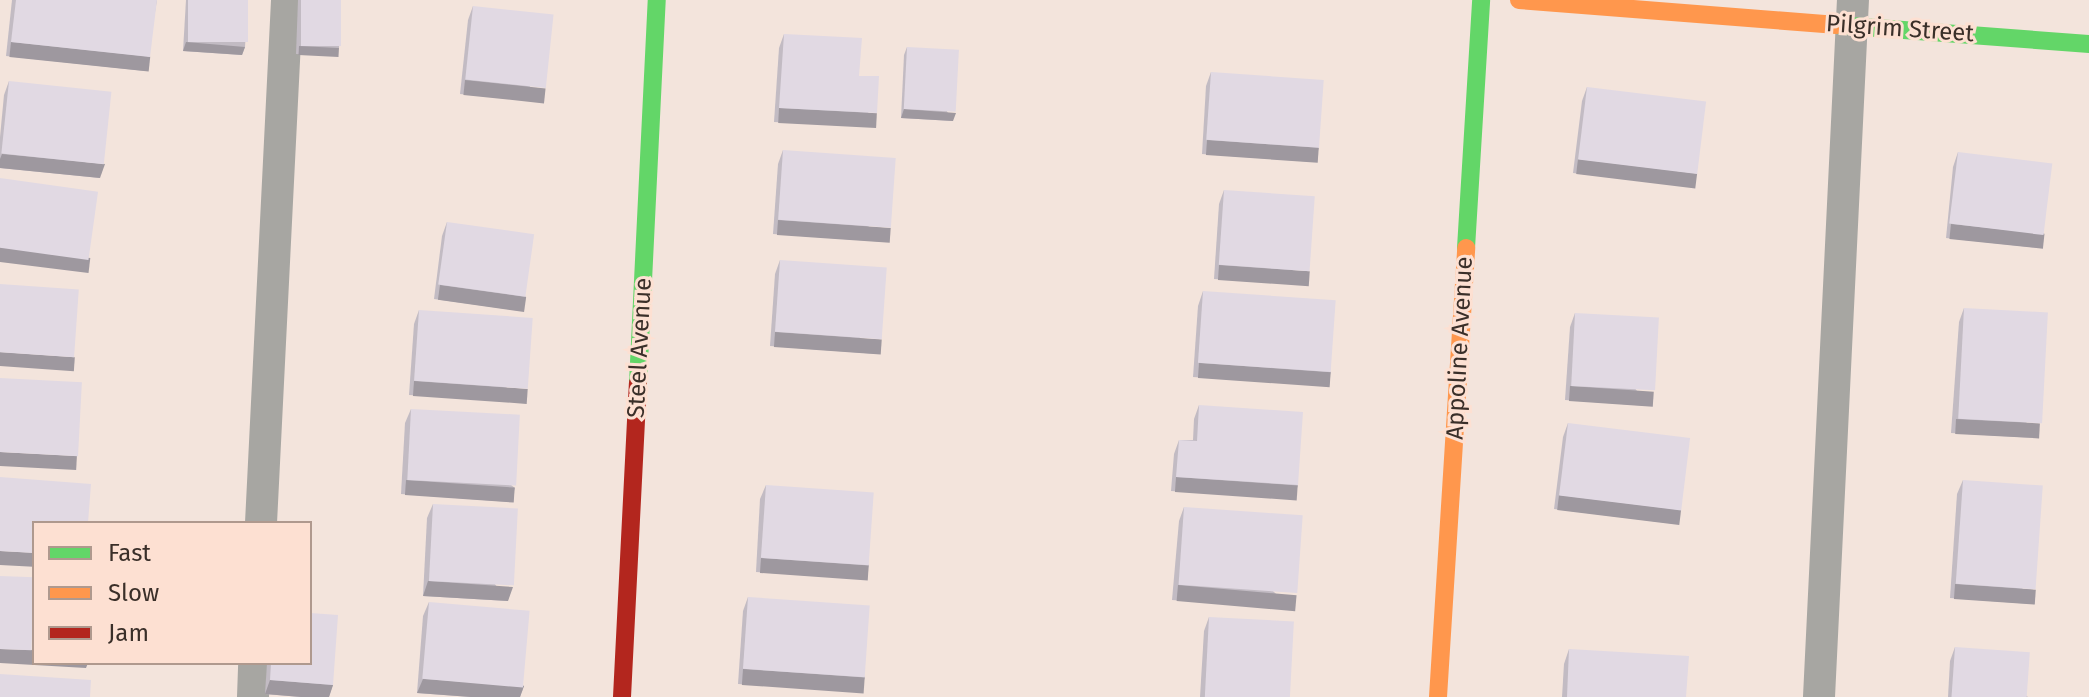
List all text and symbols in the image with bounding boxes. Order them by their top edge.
street label: Pilgrim Street [1825,9,1975,49]
street label: Appoline Avenue [1441,256,1479,440]
street label: Steel Avenue [622,277,658,419]
legend [32,521,312,665]
text: Fast [108,539,151,567]
text: Slow [108,579,159,607]
text: Jam [108,619,149,647]

